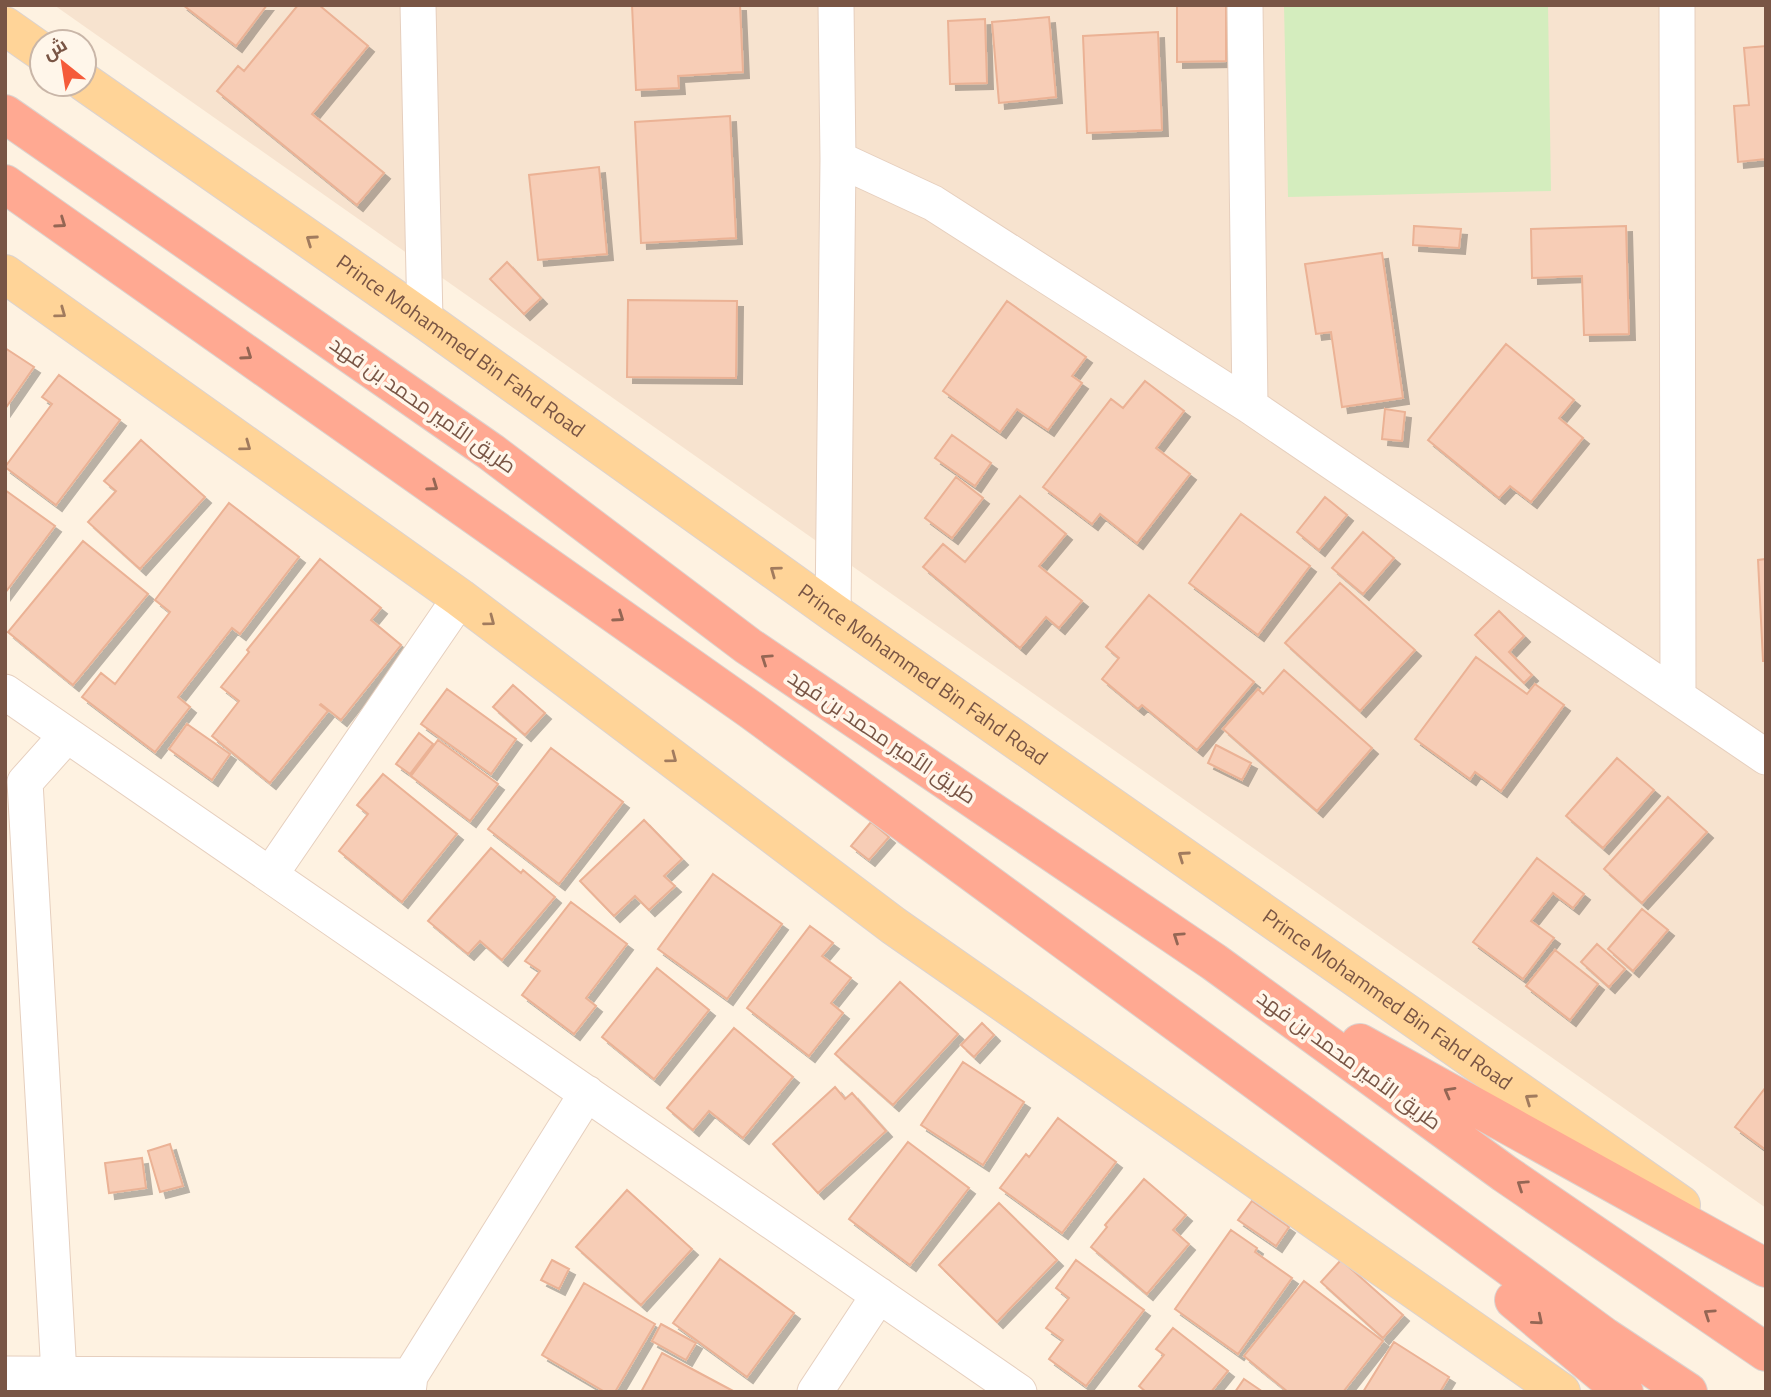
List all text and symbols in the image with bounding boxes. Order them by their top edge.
north arrow [28,28,98,98]
text: ش [36,29,72,66]
one-way arrow [53,215,66,227]
one-way arrow [306,236,319,248]
street label: Prince Mohammed Bin Fahd Road [330,246,592,445]
one-way arrow [53,305,66,318]
street label: طريق الأمير محمد بن فهد [324,328,523,481]
one-way arrow [239,347,252,359]
one-way arrow [238,437,251,450]
one-way arrow [425,478,438,490]
one-way arrow [771,567,783,579]
street label: Prince Mohammed Bin Fahd Road [792,575,1055,773]
one-way arrow [611,609,624,621]
one-way arrow [483,613,495,626]
one-way arrow [761,654,774,667]
street label: طريق الأمير محمد بن فهد [782,661,983,811]
one-way arrow [664,750,677,763]
one-way arrow [1177,851,1190,864]
street label: Prince Mohammed Bin Fahd Road [1256,900,1519,1098]
one-way arrow [1173,933,1186,946]
street label: طريق الأمير محمد بن فهد [1251,981,1449,1137]
one-way arrow [1444,1087,1456,1100]
one-way arrow [1525,1095,1538,1107]
one-way arrow [1517,1181,1530,1193]
one-way arrow [1704,1310,1717,1322]
one-way arrow [1531,1311,1543,1324]

